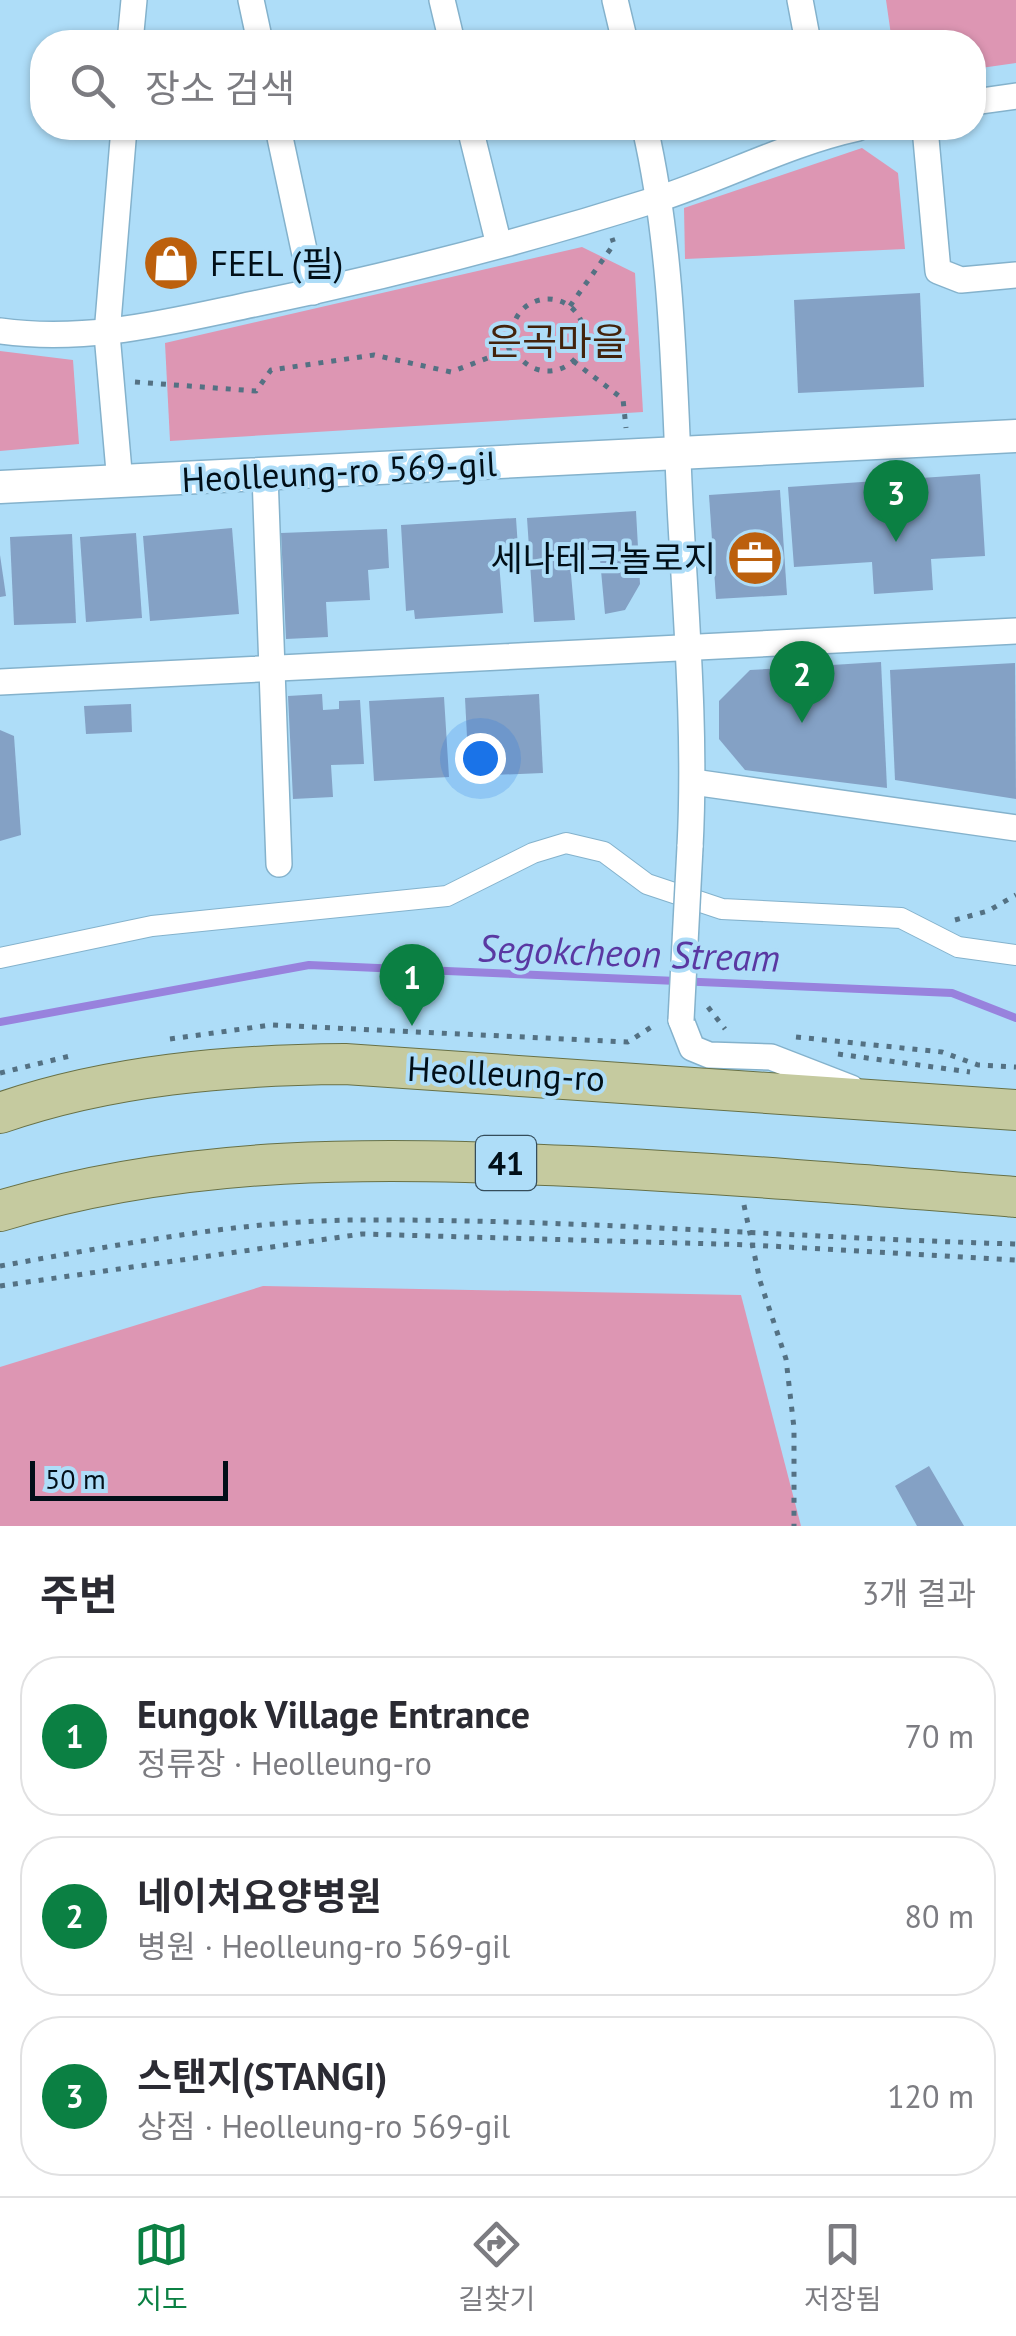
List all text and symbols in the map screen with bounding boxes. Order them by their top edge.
search box [30,30,986,140]
icon: search [65,58,120,113]
text: 장소 검색 [145,63,295,112]
shop icon: FEEL (필) [141,233,201,293]
place label: FEEL (필) [210,240,343,286]
district label: 은곡마을 [487,316,627,365]
street label: Heolleung-ro 569-gil [180,440,498,502]
pin: 3 [864,460,928,542]
office icon: 세나테크놀로지 [725,528,785,588]
place label: 세나테크놀로지 [491,535,716,581]
pin: 2 [770,640,834,723]
your location [455,733,506,784]
water label: Segokcheon Stream [477,922,781,982]
pin: 1 [380,944,444,1026]
street label: Heolleung-ro [406,1045,606,1101]
road number: 41 [476,1136,536,1190]
scale bar [30,1456,228,1500]
text: 50 m [45,1460,106,1497]
text: 주변 [40,1567,117,1622]
text: 3개 결과 [862,1572,976,1614]
text: Eungok Village Entrance [137,1689,530,1738]
text: 1 [65,1715,84,1757]
text: 70 m [905,1715,974,1757]
text: 정류장 · Heolleung-ro [137,1742,432,1784]
text: 네이처요양병원 [137,1871,382,1920]
text: 2 [65,1895,84,1937]
text: 80 m [905,1895,974,1937]
text: 병원 · Heolleung-ro 569-gil [137,1925,510,1967]
text: 스탠지(STANGI) [137,2051,387,2100]
text: 3 [65,2075,84,2117]
text: 120 m [887,2075,974,2117]
text: 상점 · Heolleung-ro 569-gil [137,2105,510,2147]
tab: 지도 [134,2217,189,2317]
tab: 길찾기 [458,2217,536,2317]
tab: 저장됨 [804,2217,882,2317]

